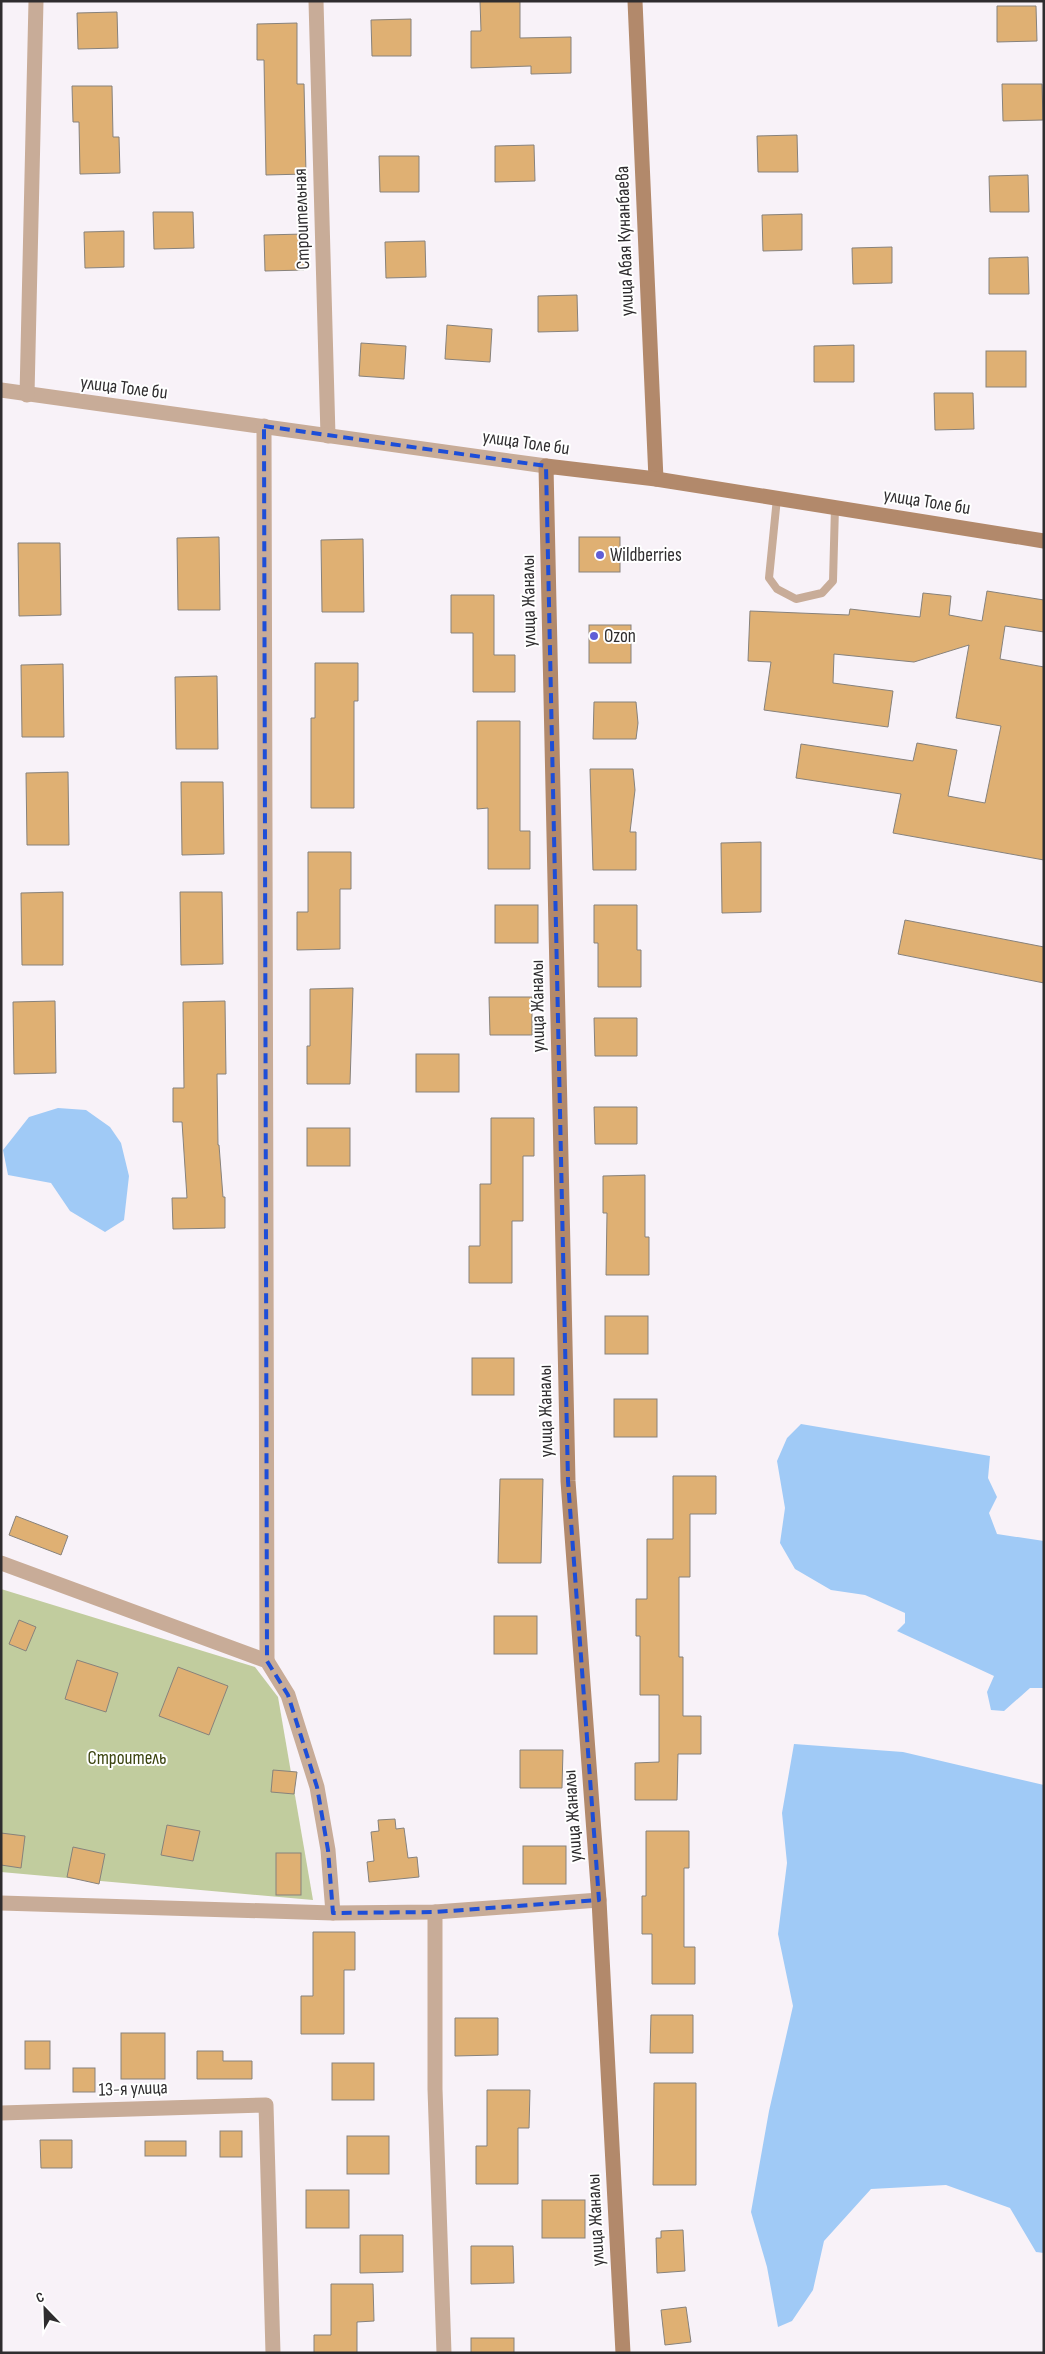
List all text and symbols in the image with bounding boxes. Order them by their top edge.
street label: улица Абая Кунанбаева [611,165,639,317]
street label: Строительная [289,168,315,270]
street label: улица Толе би [79,371,169,405]
street label: улица Толе би [481,426,571,460]
street label: улица Толе би [882,484,972,520]
place label: Wildberries [610,544,682,567]
marker: Wildberries [594,549,606,561]
street label: улица Жаналы [517,555,541,647]
place label: Ozon [604,625,636,648]
marker: Ozon [588,630,600,642]
street label: улица Жаналы [526,960,550,1052]
street label: улица Жаналы [534,1365,558,1457]
park label: Строитель [88,1747,166,1770]
street label: улица Жаналы [558,1769,588,1863]
street label: 13-я улица [98,2076,168,2102]
street label: улица Жаналы [582,2173,610,2267]
north arrow [20,2284,70,2334]
text: С [33,2288,47,2307]

